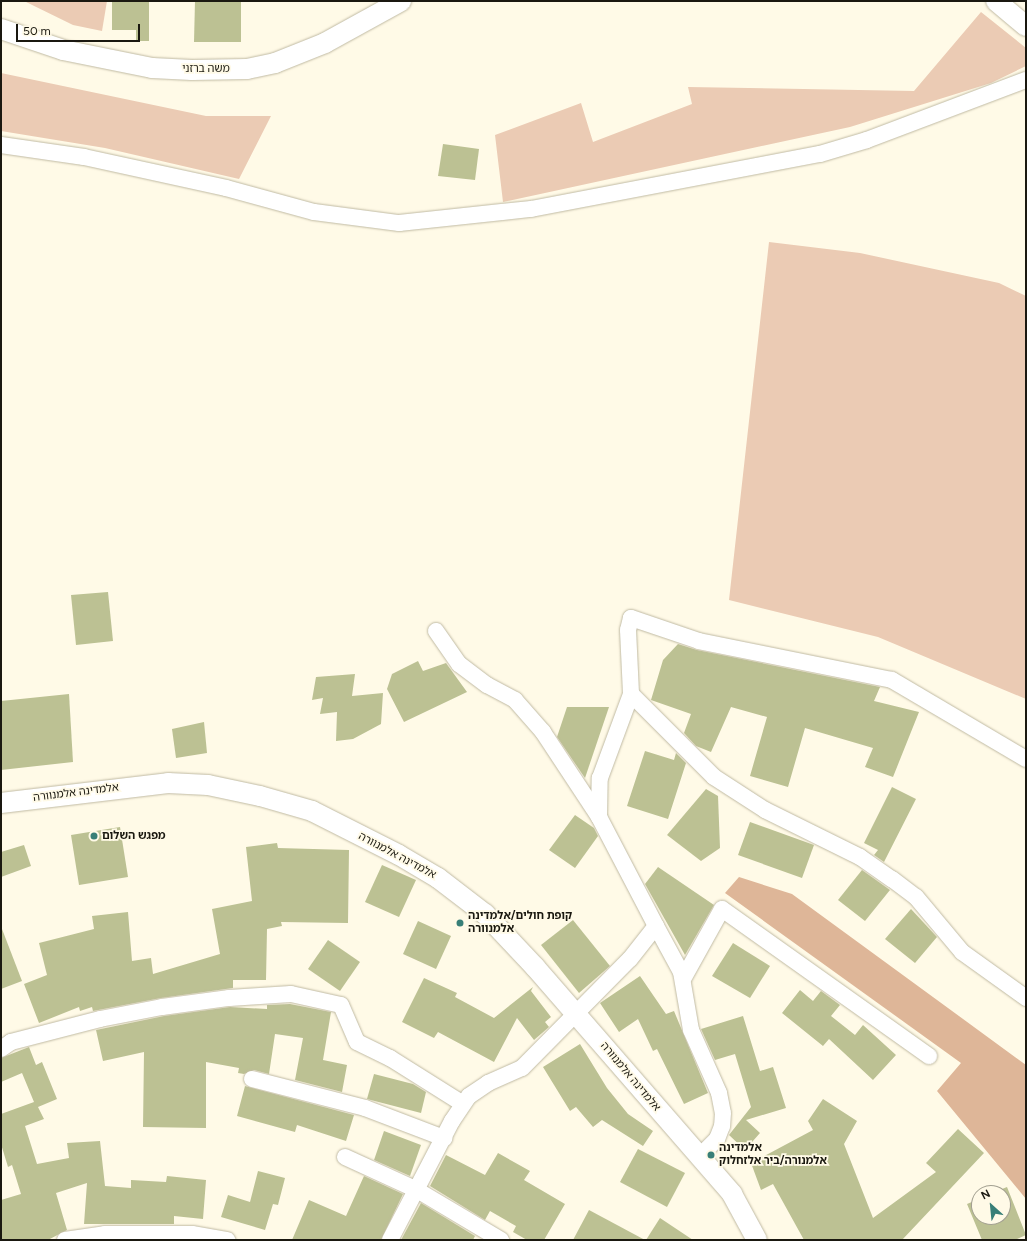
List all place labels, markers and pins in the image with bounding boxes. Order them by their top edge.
place label: מפגש השלום [102,829,165,843]
marker: מפגש השלום [89,831,99,841]
place label: קופת חולים/אלמדינה אלמנוורה [468,910,572,936]
marker: קופת חולים/אלמדינה אלמנוורה [455,918,465,928]
place label: אלמדינה אלמנורה/ביר אלזחלוק [719,1142,827,1168]
marker: אלמדינה אלמנורה/ביר אלזחלוק [706,1150,716,1160]

